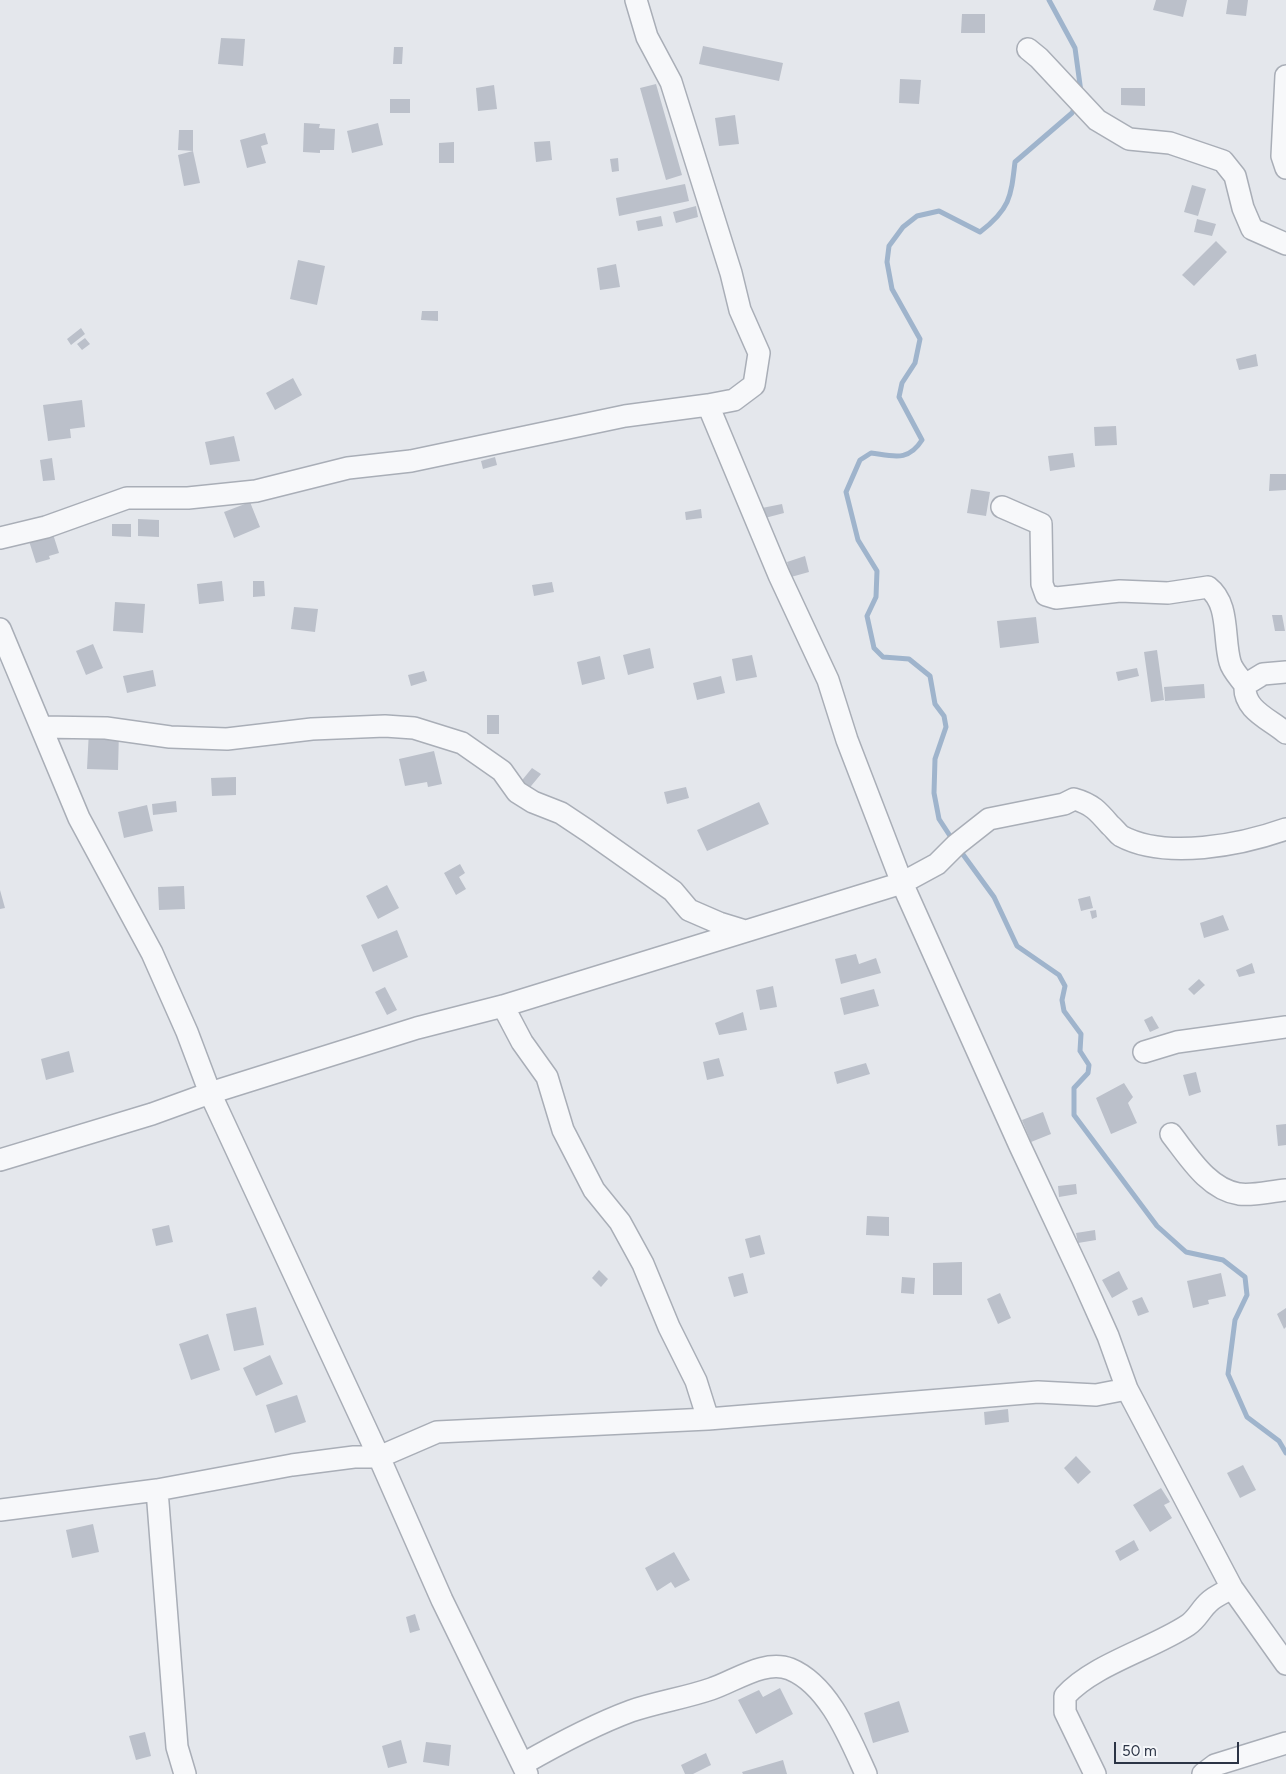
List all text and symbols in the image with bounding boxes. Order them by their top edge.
scale bar [1116,1732,1241,1764]
text: 50 m [1122,1742,1157,1760]

